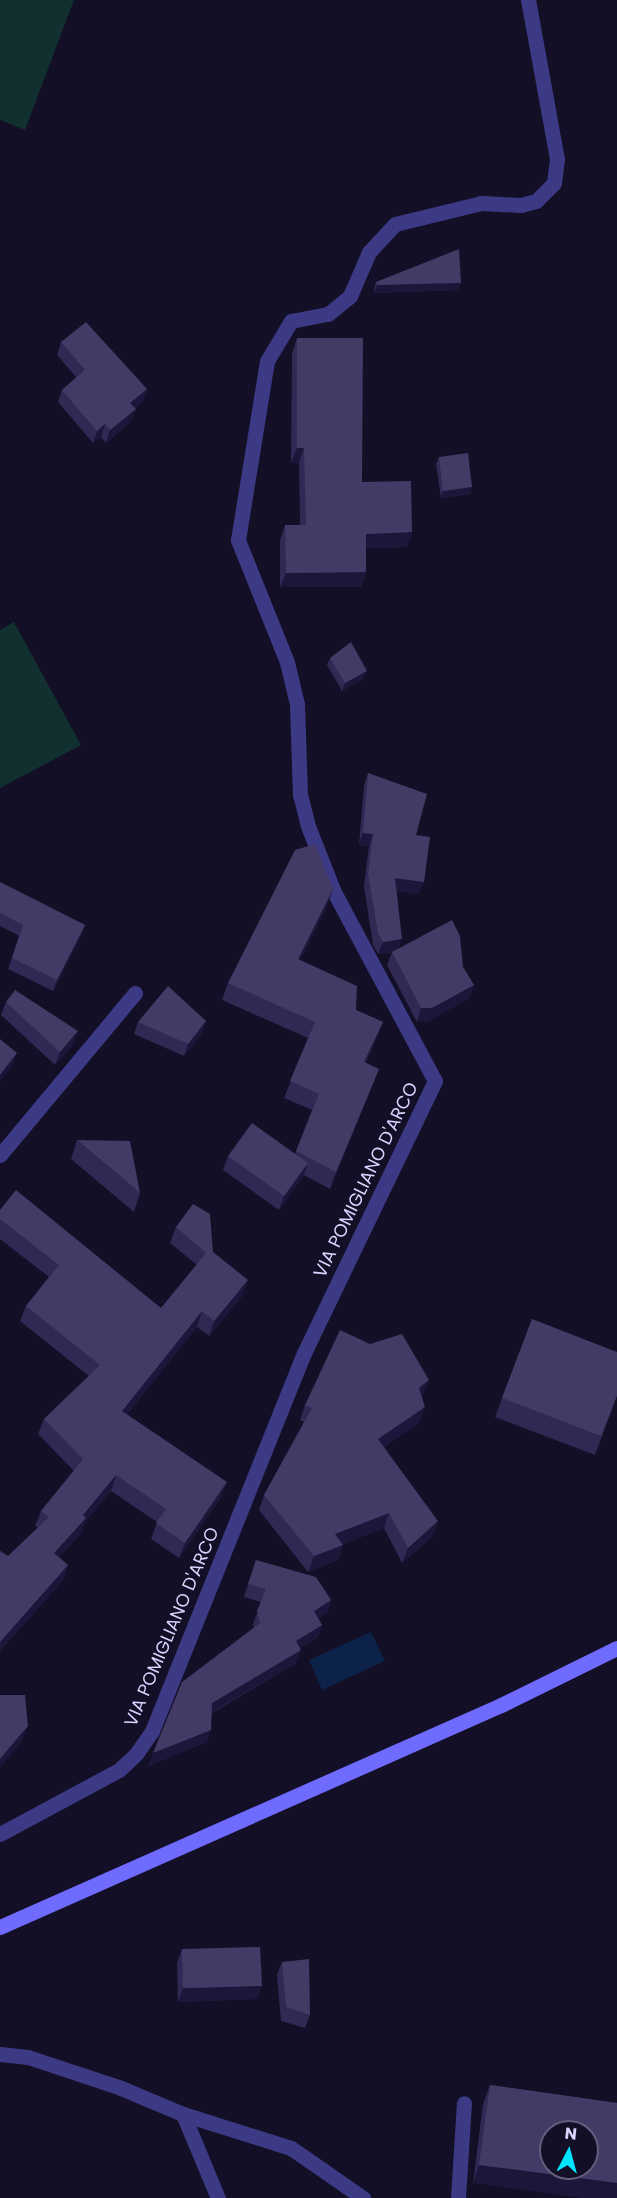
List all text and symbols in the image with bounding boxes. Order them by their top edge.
street label: VIA POMIGLIANO D'ARCO [309,1079,423,1281]
street label: VIA POMIGLIANO D'ARCO [120,1524,224,1730]
north arrow [539,2120,599,2180]
text: N [564,2122,578,2146]

